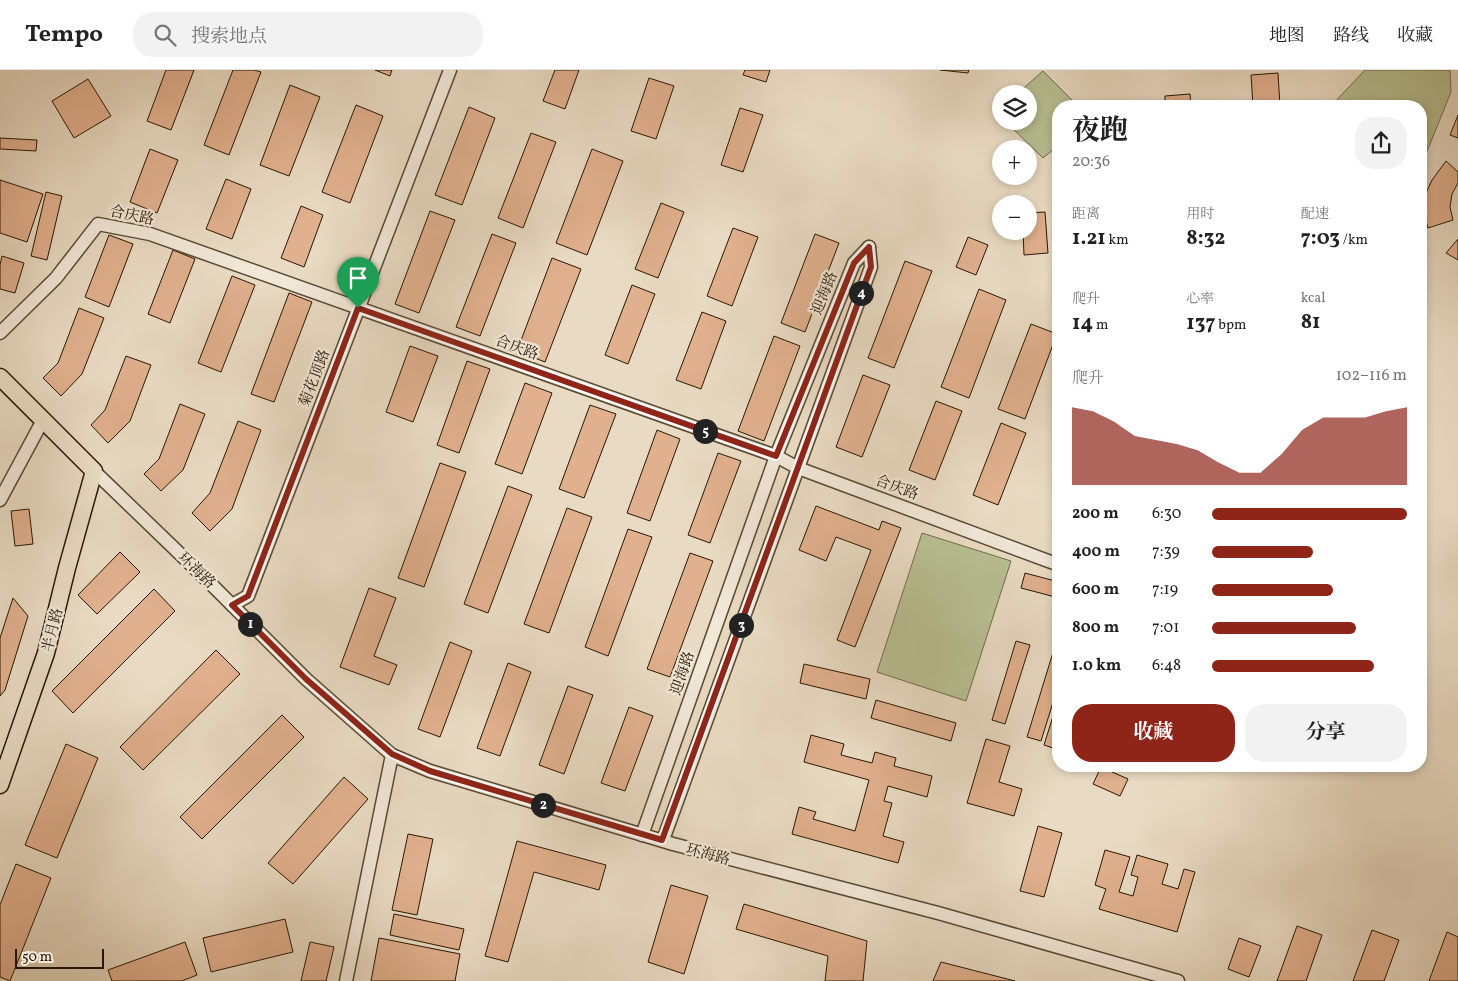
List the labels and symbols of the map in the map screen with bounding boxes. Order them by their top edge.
street label: 合庆路 [107,202,156,231]
pin [337,257,379,308]
street label: 迎海路 [807,269,844,318]
pin: 4 [848,280,874,306]
street label: 合庆路 [492,331,541,366]
street label: 菊花顶路 [295,347,336,410]
pin: 5 [692,418,718,444]
street label: 合庆路 [872,471,921,506]
street label: 环海路 [172,548,219,594]
street label: 半月路 [38,606,69,655]
pin: 1 [238,612,262,636]
pin: 3 [728,612,754,638]
street label: 迎海路 [666,649,701,698]
pin: 2 [530,792,556,818]
street label: 环海路 [683,839,732,871]
scale bar [15,946,104,969]

